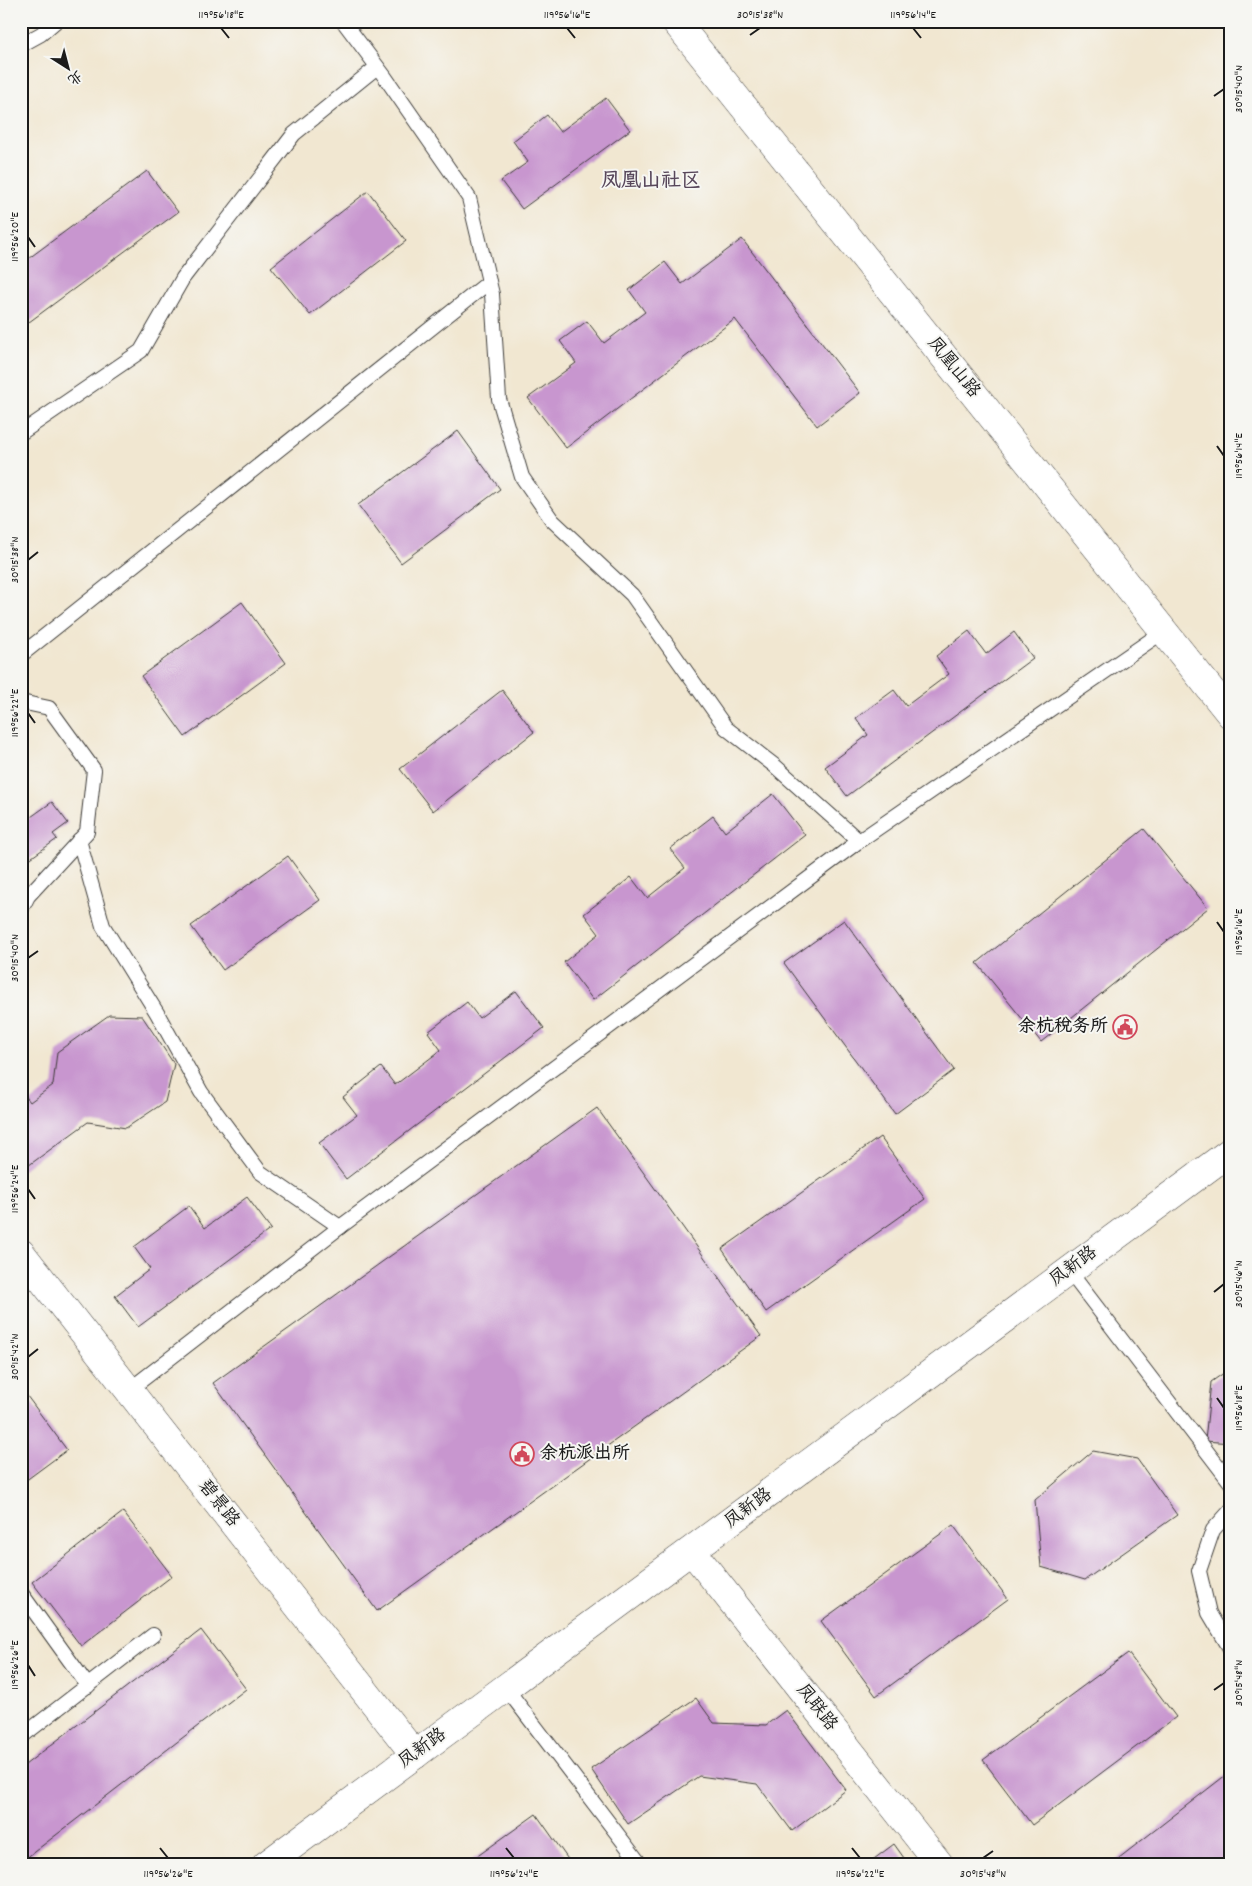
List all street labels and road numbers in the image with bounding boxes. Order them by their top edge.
street label: 凤凰山路 [921,332,985,404]
street label: 凤新路 [1045,1241,1103,1293]
street label: 碧景路 [192,1475,244,1533]
street label: 凤新路 [720,1483,778,1535]
street label: 凤联路 [790,1679,842,1737]
street label: 凤新路 [394,1723,452,1775]

